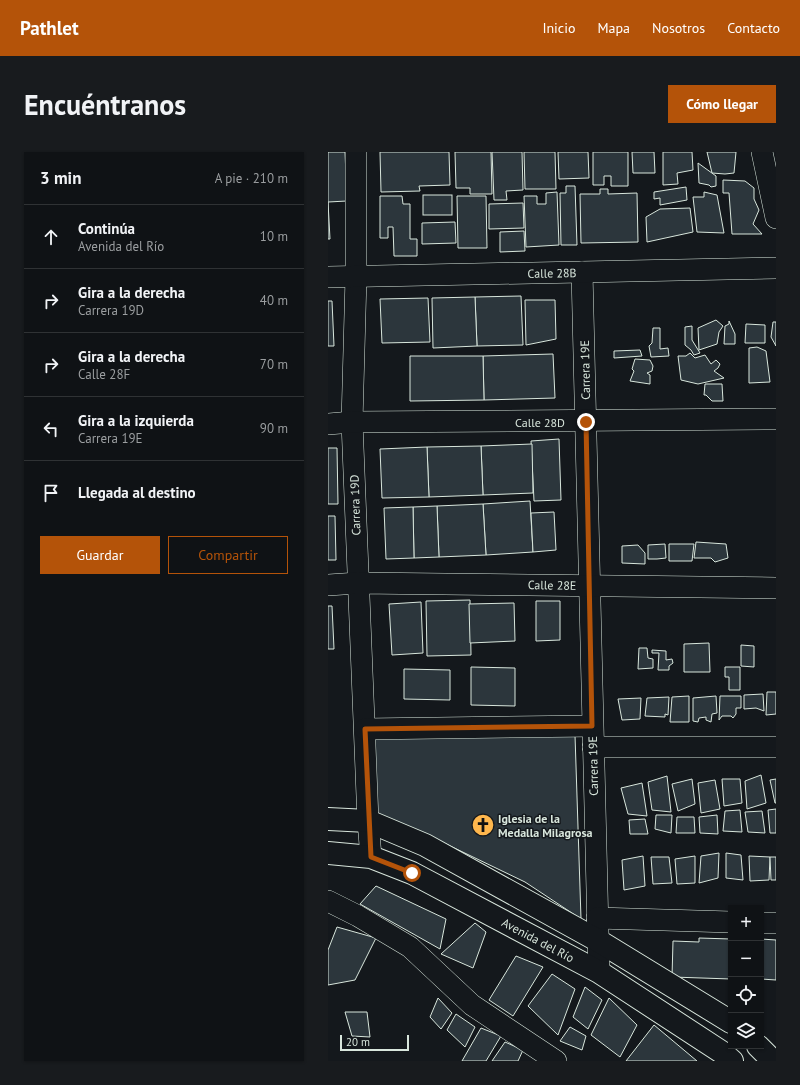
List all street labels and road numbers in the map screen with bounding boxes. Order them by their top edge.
street label: Calle 28B [527,265,577,281]
street label: Carrera 19E [577,340,593,400]
street label: Calle 28D [515,415,565,430]
street label: Carrera 19D [346,474,364,536]
street label: Calle 28E [528,577,576,593]
street label: Carrera 19E [585,736,601,796]
street label: Avenida del Río [499,915,577,965]

